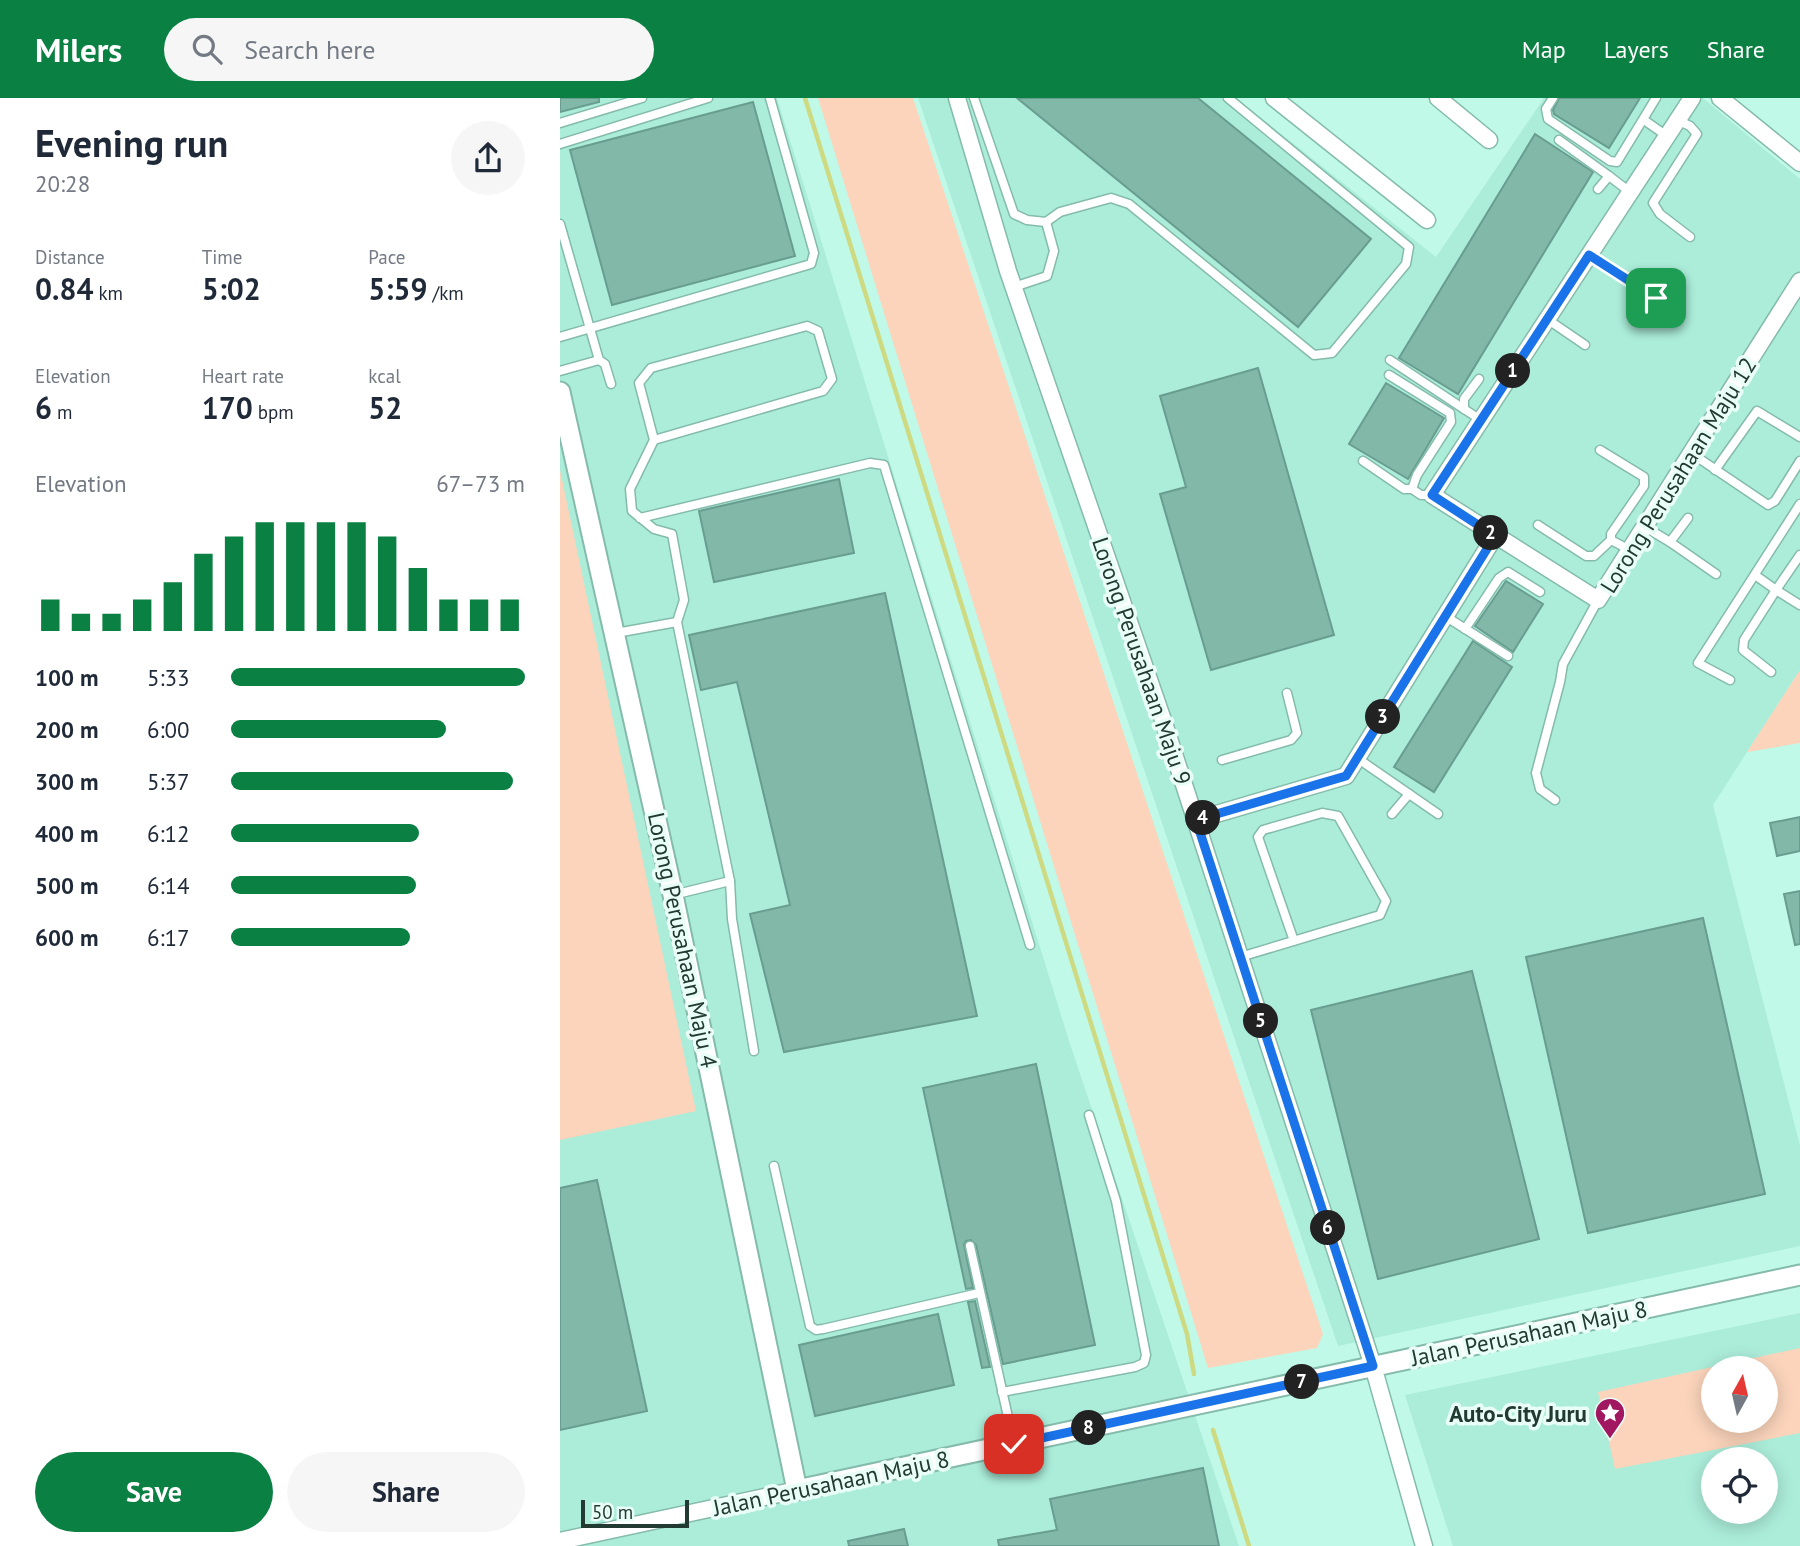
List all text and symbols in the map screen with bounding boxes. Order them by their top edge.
search box [164,18,654,81]
text: Milers [35,28,122,71]
icon: search [188,30,226,68]
text: Search here [244,33,375,66]
text: Map [1522,34,1566,65]
text: Layers [1604,34,1669,65]
text: Share [1707,34,1765,65]
text: Evening run [35,118,228,167]
button: share [451,121,525,195]
text: 20:28 [35,169,90,198]
text: Distance [35,245,105,269]
text: Time [202,245,242,269]
text: Pace [368,245,406,269]
pin [1626,268,1686,328]
text: 0.84 [35,269,93,308]
text: 5:02 [202,269,261,308]
text: 5:59 [368,269,427,308]
icon: arrive [1637,279,1675,317]
text: km [93,281,123,305]
text: /km [427,281,464,305]
street label: Lorong Perusahaan Maju 12 [1593,352,1763,598]
pin: 1 [1496,354,1530,388]
text: 1 [1507,358,1518,382]
text: Elevation [35,364,111,388]
text: Heart rate [202,364,284,388]
text: kcal [368,364,401,388]
text: 6 [35,388,52,427]
text: 170 [202,388,253,427]
text: 52 [368,388,402,427]
text: m [52,400,73,424]
text: bpm [253,400,294,424]
text: Elevation [35,469,127,498]
text: 67–73 m [436,469,525,498]
pin: 2 [1474,516,1508,550]
text: 2 [1485,520,1496,544]
street label: Lorong Perusahaan Maju 9 [1086,533,1198,789]
text: 100 m [35,663,98,692]
text: 5:33 [147,663,190,692]
pin: 3 [1366,700,1400,734]
text: 3 [1377,704,1388,728]
text: 200 m [35,715,98,744]
text: 6:00 [147,715,190,744]
text: 300 m [35,767,98,796]
text: 5:37 [147,767,190,796]
pin: 4 [1186,800,1220,836]
text: 4 [1197,805,1208,829]
street label: Lorong Perusahaan Maju 4 [642,810,724,1071]
text: 400 m [35,819,98,848]
text: 6:12 [147,819,190,848]
text: 500 m [35,871,98,900]
text: 6:14 [147,871,190,900]
text: 600 m [35,923,98,952]
text: 6:17 [147,923,190,952]
pin: 5 [1244,1004,1278,1038]
text: 5 [1255,1008,1266,1032]
pin: 6 [1310,1210,1346,1246]
text: 6 [1322,1215,1333,1239]
street label: Jalan Perusahaan Maju 8 [1407,1294,1650,1372]
north arrow [1701,1356,1778,1433]
map controls [1701,1356,1778,1524]
pin: 7 [1284,1364,1320,1400]
text: 7 [1296,1369,1307,1393]
place icon: Auto-City Juru [1593,1396,1627,1440]
place label: Auto-City Juru [1449,1399,1587,1428]
pin: 8 [1072,1410,1106,1446]
pin [984,1414,1044,1474]
text: 8 [1083,1415,1094,1439]
icon: check [995,1425,1033,1463]
street label: Jalan Perusahaan Maju 8 [709,1444,952,1522]
button: locate [1701,1447,1778,1524]
button: Save [35,1452,273,1532]
button: Share [287,1452,525,1532]
scale bar [581,1497,690,1529]
text: 50 m [592,1500,633,1524]

